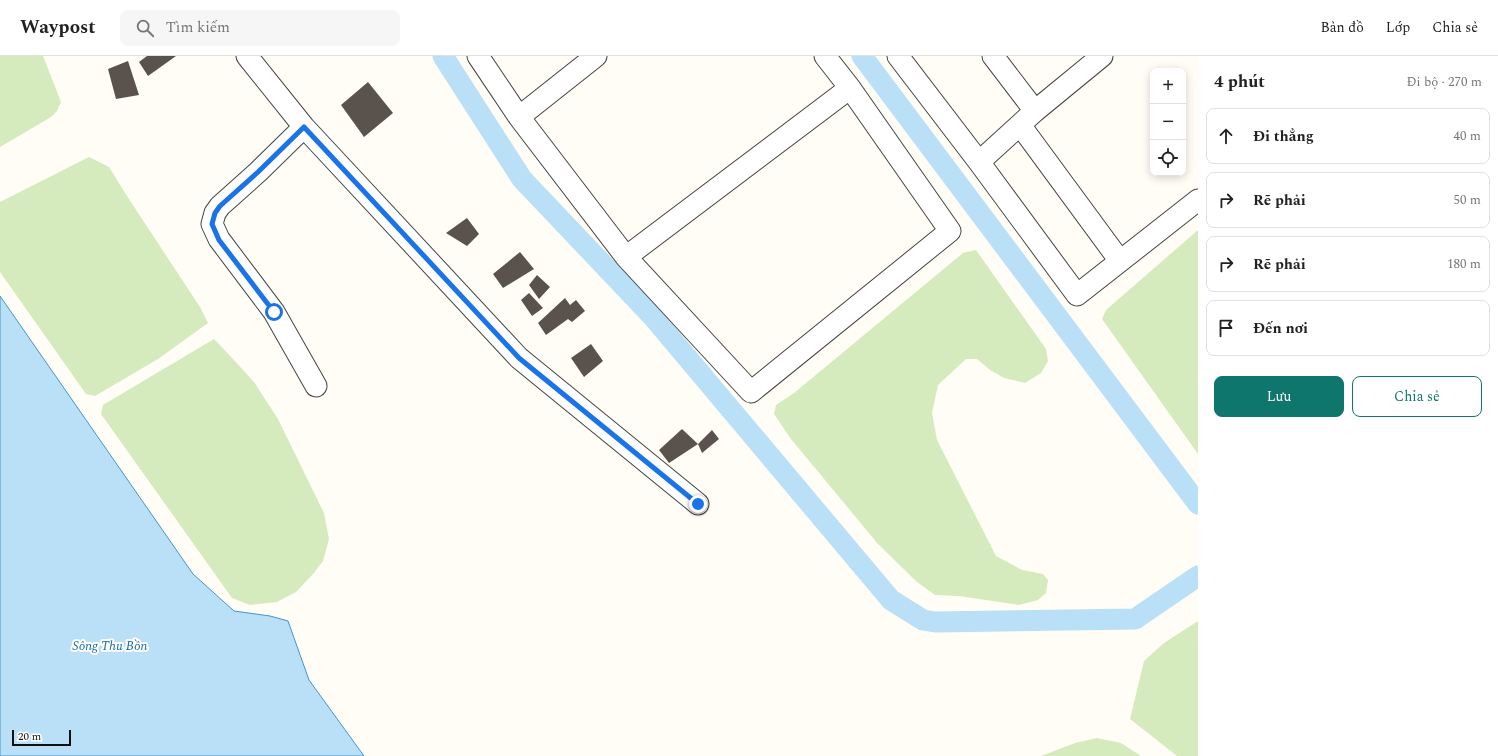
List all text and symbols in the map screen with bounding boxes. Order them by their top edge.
search box [120,10,400,46]
text: Waypost [20,13,96,42]
text: Tìm kiếm [166,16,230,39]
icon: search [134,17,156,39]
text: Bản đồ [1321,17,1364,38]
text: Lớp [1386,17,1410,38]
text: Chia sẻ [1432,17,1478,38]
map controls [1150,68,1186,176]
button: + [1150,68,1186,104]
text: 4 phút [1214,69,1265,95]
text: Đi bộ · 270 m [1407,72,1482,92]
button: − [1150,104,1186,140]
icon: ahead [1215,125,1237,147]
text: Đi thẳng [1253,125,1314,148]
text: 40 m [1454,126,1481,146]
button: locate [1150,140,1186,176]
icon: right [1215,189,1237,211]
text: Rẽ phải [1253,189,1306,212]
text: 50 m [1454,190,1481,210]
icon: right [1215,253,1237,275]
text: Rẽ phải [1253,253,1306,276]
text: 180 m [1447,254,1481,274]
route start [265,303,283,321]
icon: arrive [1215,317,1237,339]
text: Đến nơi [1253,317,1308,340]
button: Lưu [1214,376,1344,417]
button: Chia sẻ [1352,376,1482,417]
route end [689,495,707,513]
water label: Sông Thu Bồn [73,636,148,656]
scale bar [12,728,71,747]
text: 20 m [18,728,41,745]

